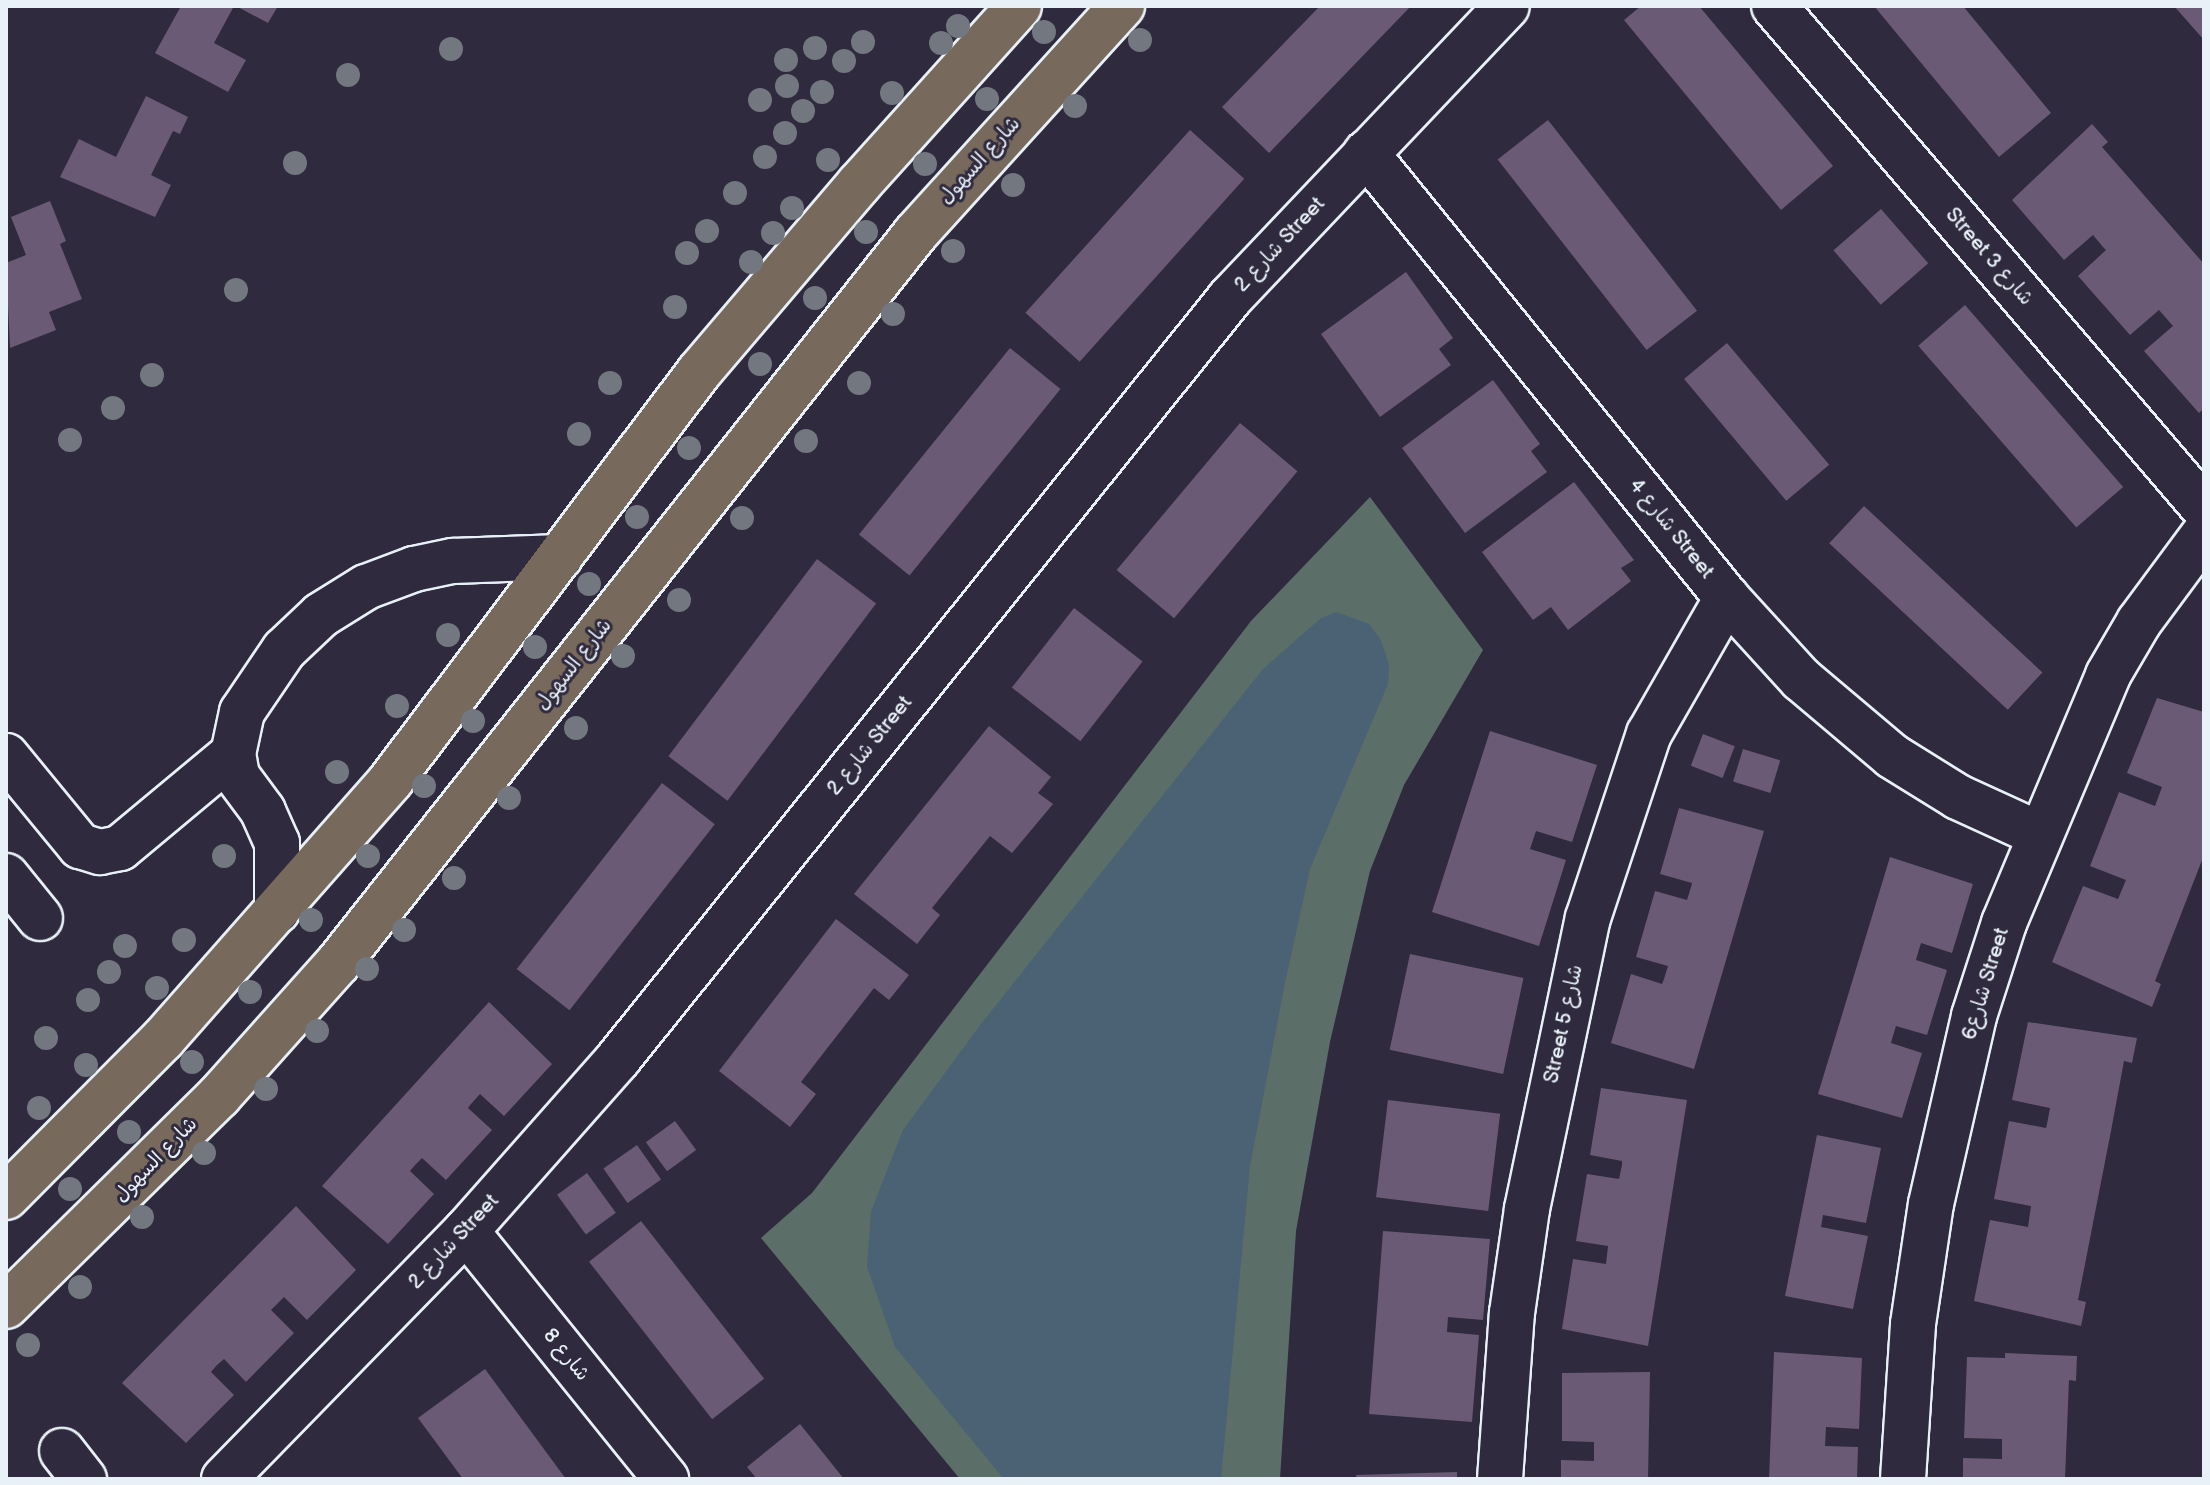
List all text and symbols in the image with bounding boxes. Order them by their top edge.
street label: شارع السهول [934,112,1026,210]
street label: شارع 2 Street [1230,193,1330,297]
street label: Street شارع 3 [1940,203,2038,311]
street label: شارع 4 Street [1624,474,1718,584]
street label: شارع السهول [531,615,617,715]
street label: شارع 2 Street [823,692,917,800]
street label: شارع6 Street [1958,925,2014,1043]
street label: Street شارع 5 [1540,963,1588,1085]
street label: شارع السهول [109,1112,203,1208]
street label: شارع 2 Street [404,1190,504,1294]
street label: شارع 8 [538,1324,594,1386]

